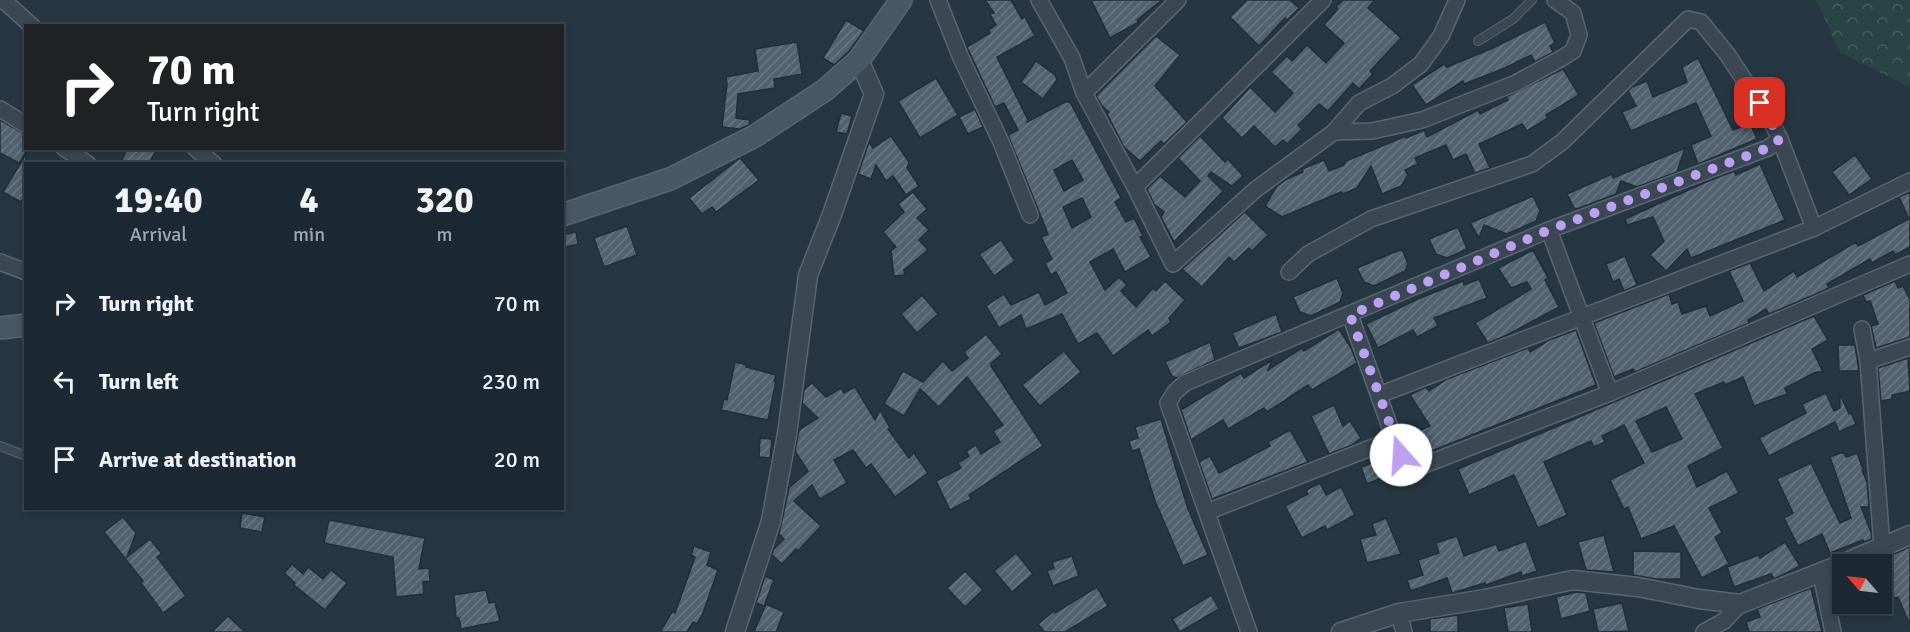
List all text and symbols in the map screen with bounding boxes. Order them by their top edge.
text: 70 m [147,45,236,96]
icon: right [48,48,126,126]
pin [1734,77,1785,128]
icon: arrive [1743,86,1776,119]
text: Turn right [147,96,260,129]
text: 19:40 [114,178,203,223]
text: 4 [299,178,319,223]
text: 320 [415,178,474,223]
text: Arrival [130,222,187,247]
text: min [293,222,325,247]
text: m [437,222,453,247]
icon: right [48,287,81,320]
text: Turn right [99,290,194,317]
text: 70 m [494,290,540,317]
icon: left [48,365,81,398]
text: Turn left [99,368,179,395]
text: 230 m [482,368,540,395]
position arrow [1369,423,1433,487]
icon: arrive [48,443,81,476]
text: Arrive at destination [99,446,296,473]
text: 20 m [494,446,540,473]
north arrow [1832,554,1892,614]
map controls [1832,554,1892,614]

